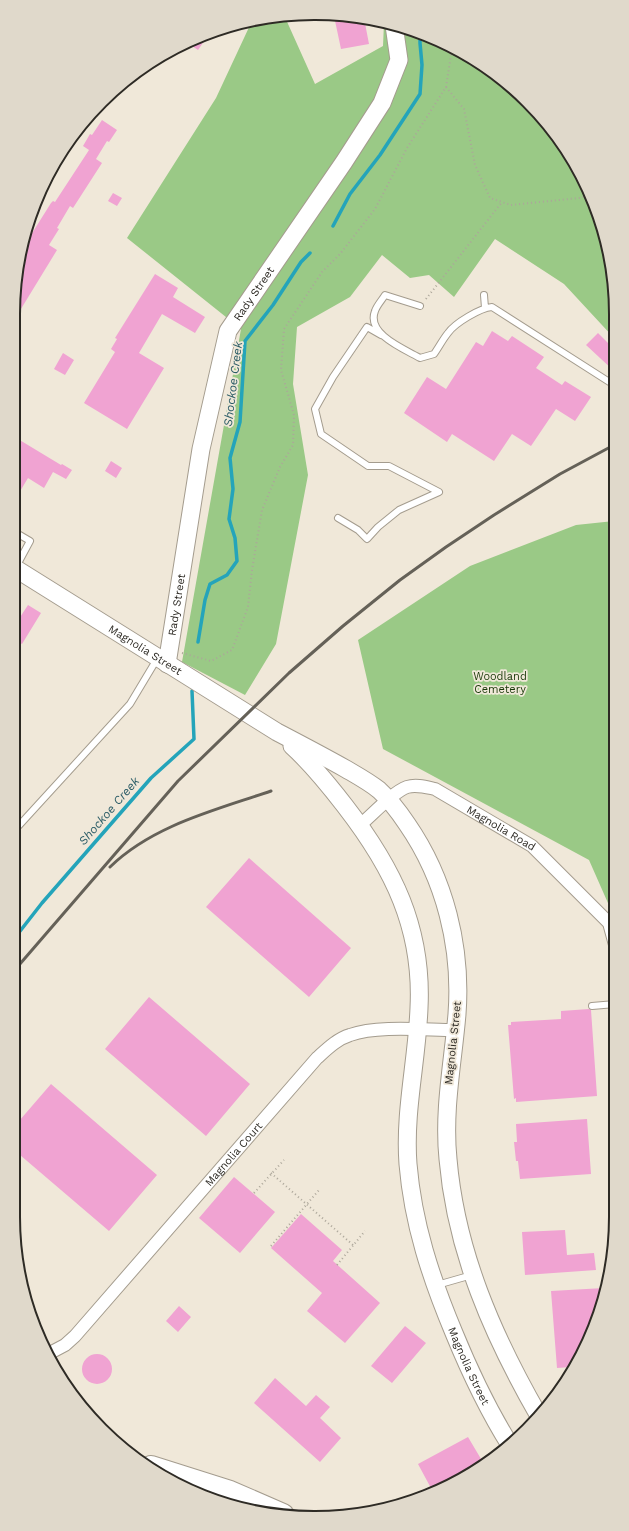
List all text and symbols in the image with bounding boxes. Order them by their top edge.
street label: Rady Street [231,264,277,323]
water label: Shockoe Creek [221,340,245,427]
street label: Rady Street [165,572,188,637]
street label: Magnolia Street [106,622,185,678]
park label: Woodland Cemetery [473,670,527,696]
water label: Shockoe Creek [76,774,143,848]
street label: Magnolia Road [464,803,538,853]
street label: Magnolia Street [442,1000,464,1085]
street label: Magnolia Court [202,1119,265,1189]
street label: Magnolia Street [446,1325,493,1407]

